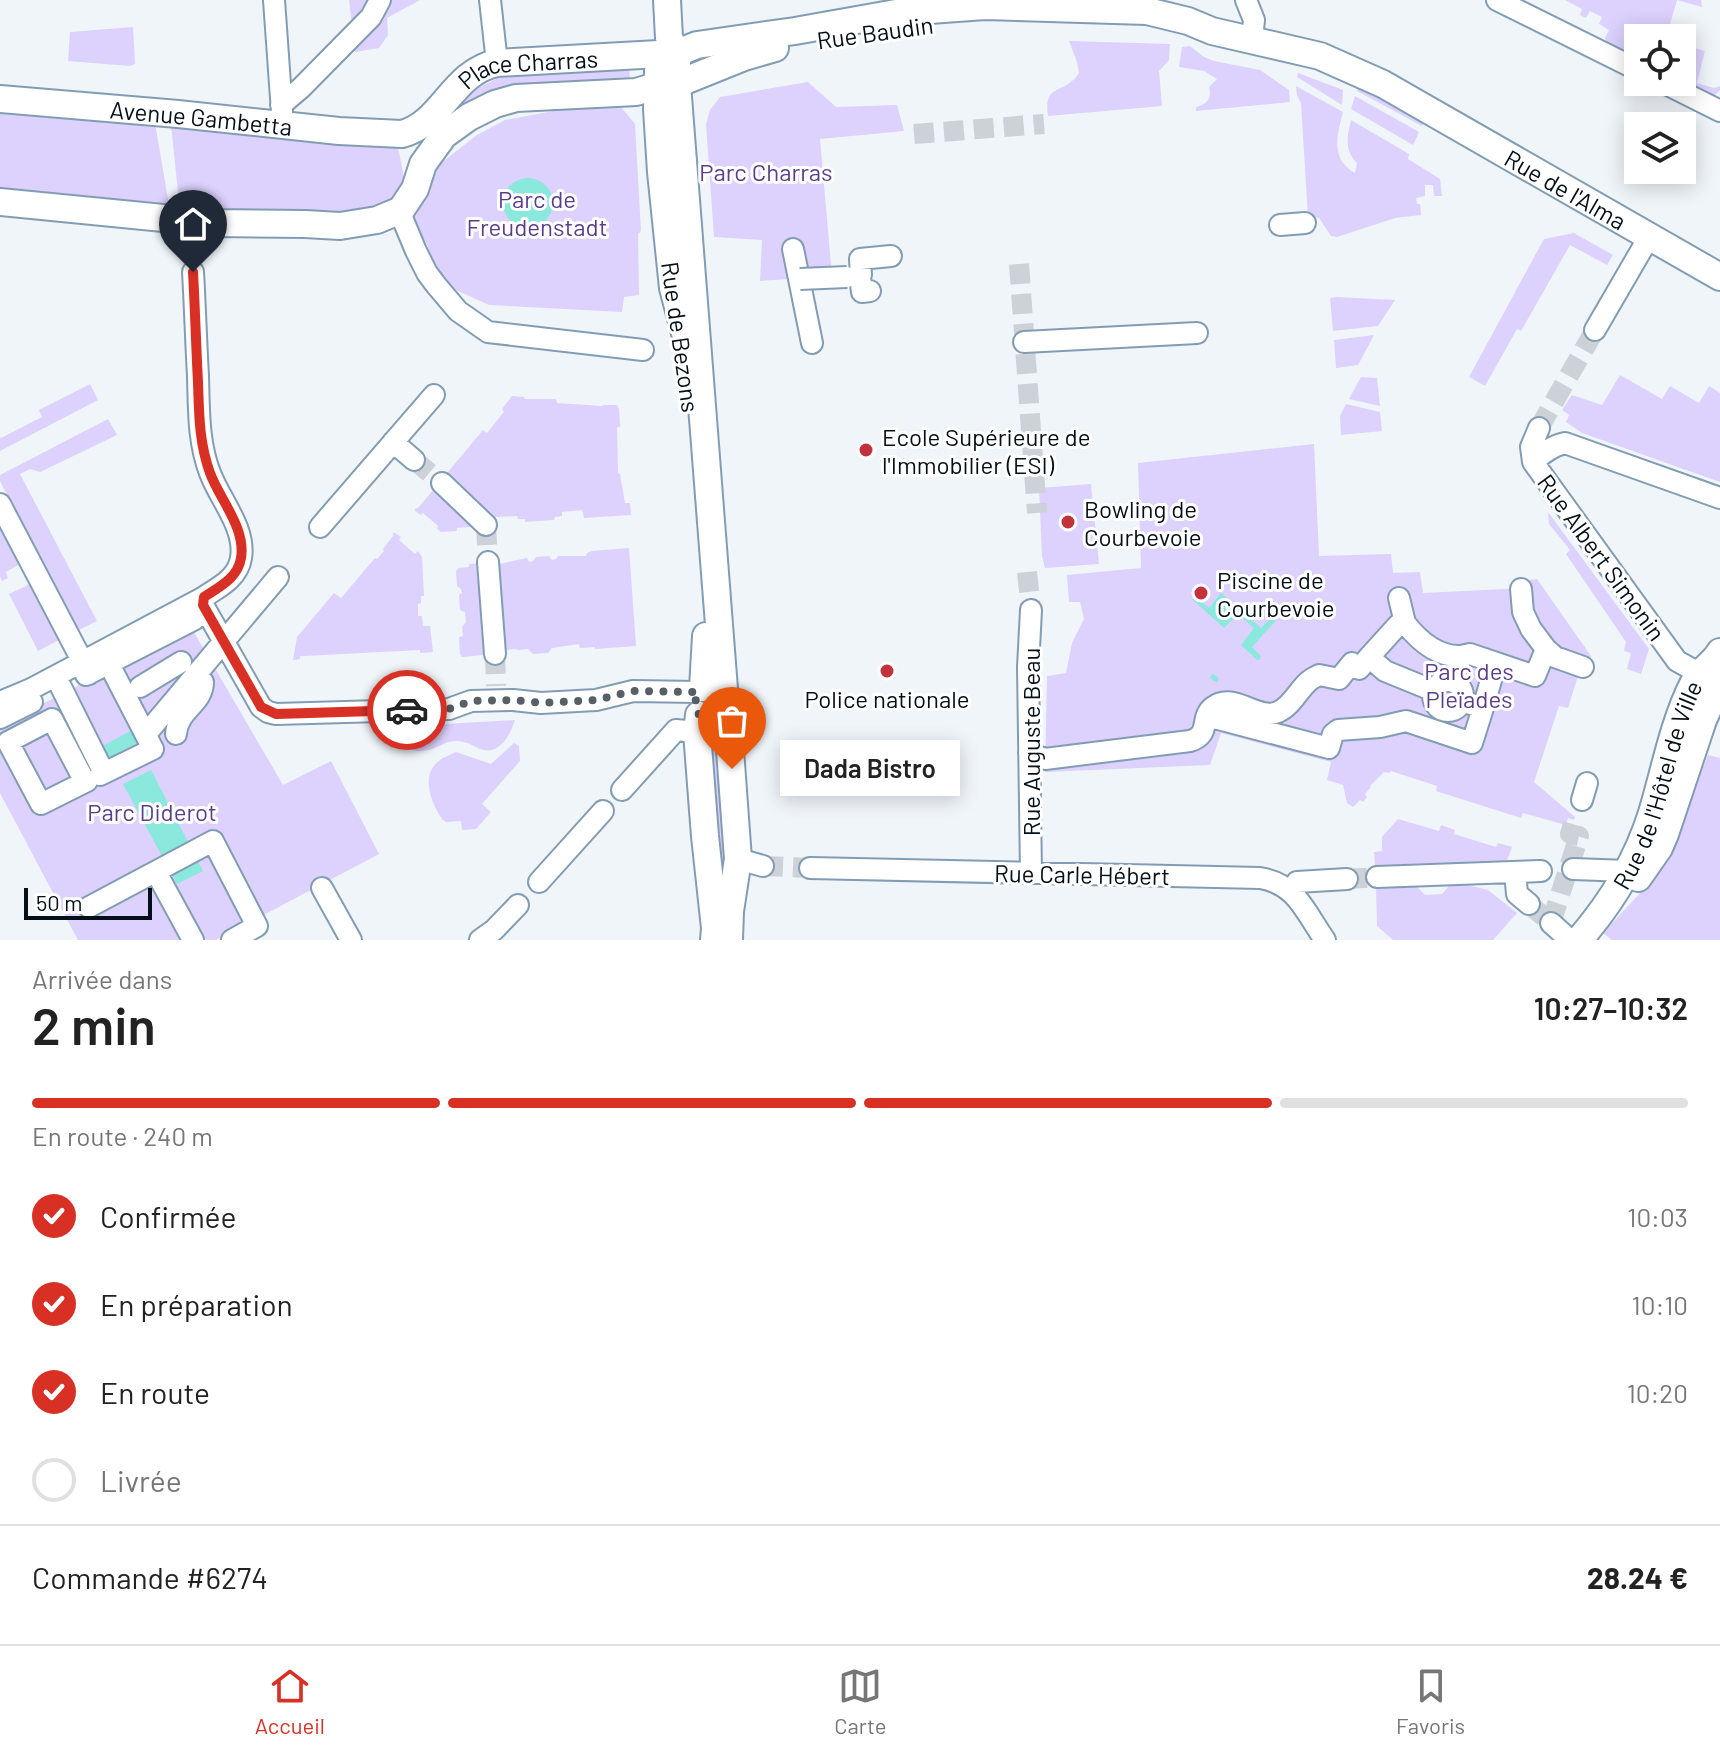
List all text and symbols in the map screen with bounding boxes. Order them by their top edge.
street label: Rue Baudin [815,9,935,55]
map controls [1624,24,1696,184]
button: locate [1624,24,1696,96]
street label: Place Charras [451,43,599,94]
street label: Avenue Gambetta [109,94,294,140]
button: layers [1624,112,1696,184]
street label: Rue de l'Alma [1500,143,1632,235]
park label: Parc Charras [699,157,833,186]
park label: Parc de Freudenstadt [467,184,607,241]
pin [159,190,227,272]
icon: home [171,202,215,246]
street label: Rue de Bezons [656,260,706,414]
place label: Ecole Supérieure de l'Immobilier (ESI) [882,422,1091,479]
marker: Ecole Supérieure de l'Immobilier (ESI) [857,441,875,459]
street label: Rue Albert Simonin [1532,468,1672,646]
place label: Bowling de Courbevoie [1084,494,1202,551]
marker: Bowling de Courbevoie [1059,513,1077,531]
place label: Piscine de Courbevoie [1217,565,1335,622]
marker: Piscine de Courbevoie [1192,584,1210,602]
street label: Rue Auguste Beau [1016,648,1045,836]
park label: Parc des Pleïades [1424,656,1514,713]
marker: Police nationale [878,662,896,680]
courier [367,670,447,750]
street label: Rue de l'Hôtel de Ville [1606,675,1707,894]
place label: Police nationale [804,684,970,713]
pin [698,687,766,769]
icon: car [385,688,429,732]
icon: bag [710,699,754,743]
callout: Dada Bistro [780,741,960,797]
text: Dada Bistro [804,752,936,783]
park label: Parc Diderot [87,797,217,826]
street label: Rue Carle Hébert [994,858,1170,890]
scale bar [24,884,152,920]
text: 50 m [36,889,82,915]
text: Arrivée dans [32,963,172,994]
text: 10:27–10:32 [1534,990,1688,1026]
text: 2 min [32,993,156,1055]
text: En route · 240 m [32,1120,213,1151]
icon: check [32,1194,76,1238]
text: Confirmée [100,1198,237,1234]
text: 10:03 [1627,1201,1688,1232]
icon: check [32,1282,76,1326]
text: En préparation [100,1286,293,1322]
text: 10:10 [1632,1289,1688,1320]
icon: check [32,1370,76,1414]
text: En route [100,1374,210,1410]
text: 10:20 [1627,1377,1688,1408]
text: Livrée [100,1462,182,1498]
text: Commande #6274 [32,1559,268,1595]
text: 28.24 € [1587,1559,1688,1595]
tab: Accueil [255,1664,325,1738]
tab: Carte [834,1664,887,1738]
tab: Favoris [1396,1664,1465,1738]

